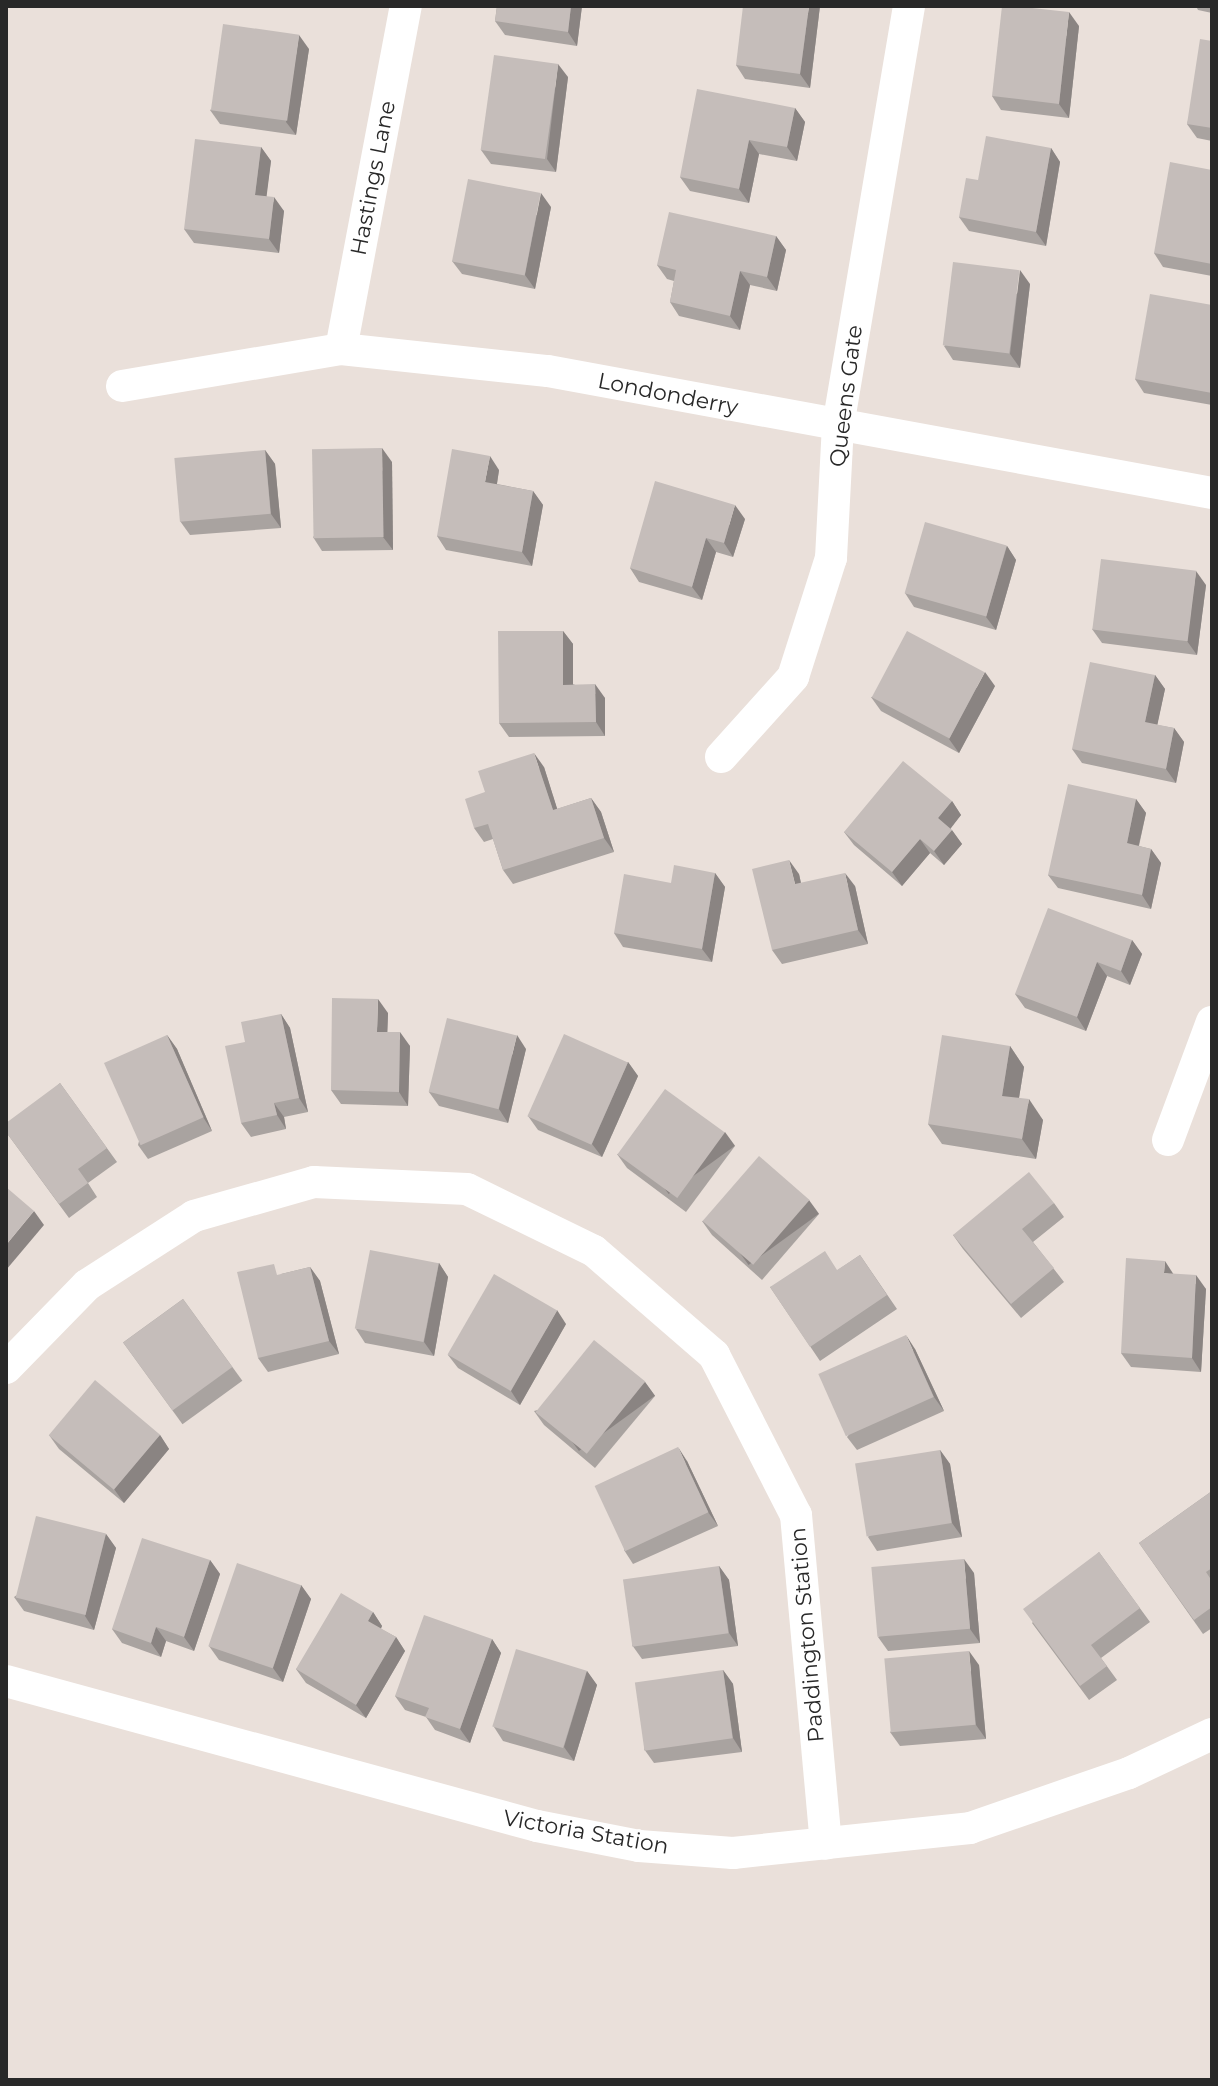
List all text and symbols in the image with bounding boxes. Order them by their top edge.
street label: Hastings Lane [345,98,401,258]
street label: Queens Gate [824,323,868,469]
street label: Londonderry [596,367,740,421]
street label: Paddington Station [784,1526,830,1744]
street label: Victoria Station [501,1804,671,1860]

